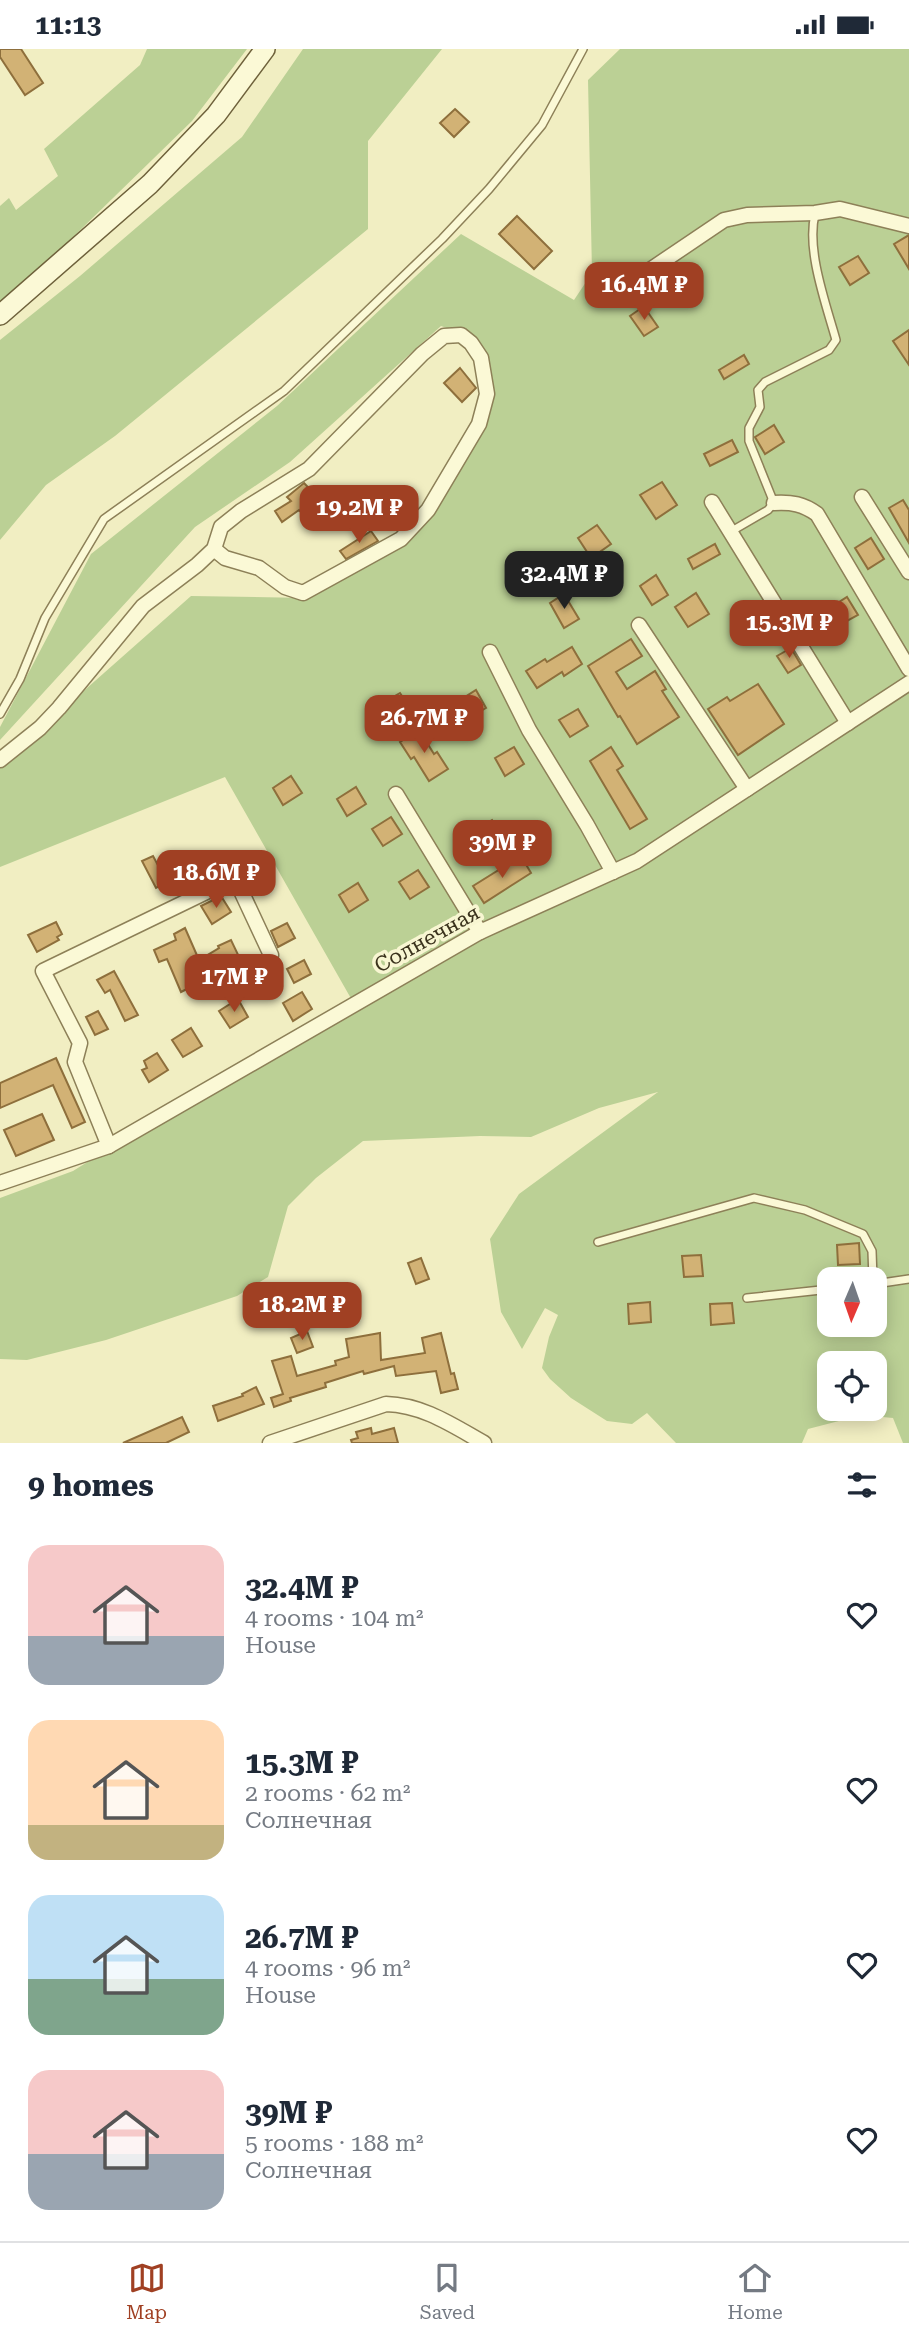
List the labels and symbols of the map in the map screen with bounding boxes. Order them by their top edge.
pin: 16.4M ₽ [579,263,709,322]
pin: 19.2M ₽ [294,485,424,545]
pin: 32.4M ₽ [499,552,629,611]
pin: 15.3M ₽ [724,601,854,660]
pin: 26.7M ₽ [359,695,489,755]
pin: 39M ₽ [453,821,551,880]
pin: 18.6M ₽ [151,851,281,910]
street label: Солнечная [370,900,484,978]
pin: 17M ₽ [185,955,283,1014]
north arrow [817,1267,887,1337]
pin: 18.2M ₽ [237,1283,367,1342]

